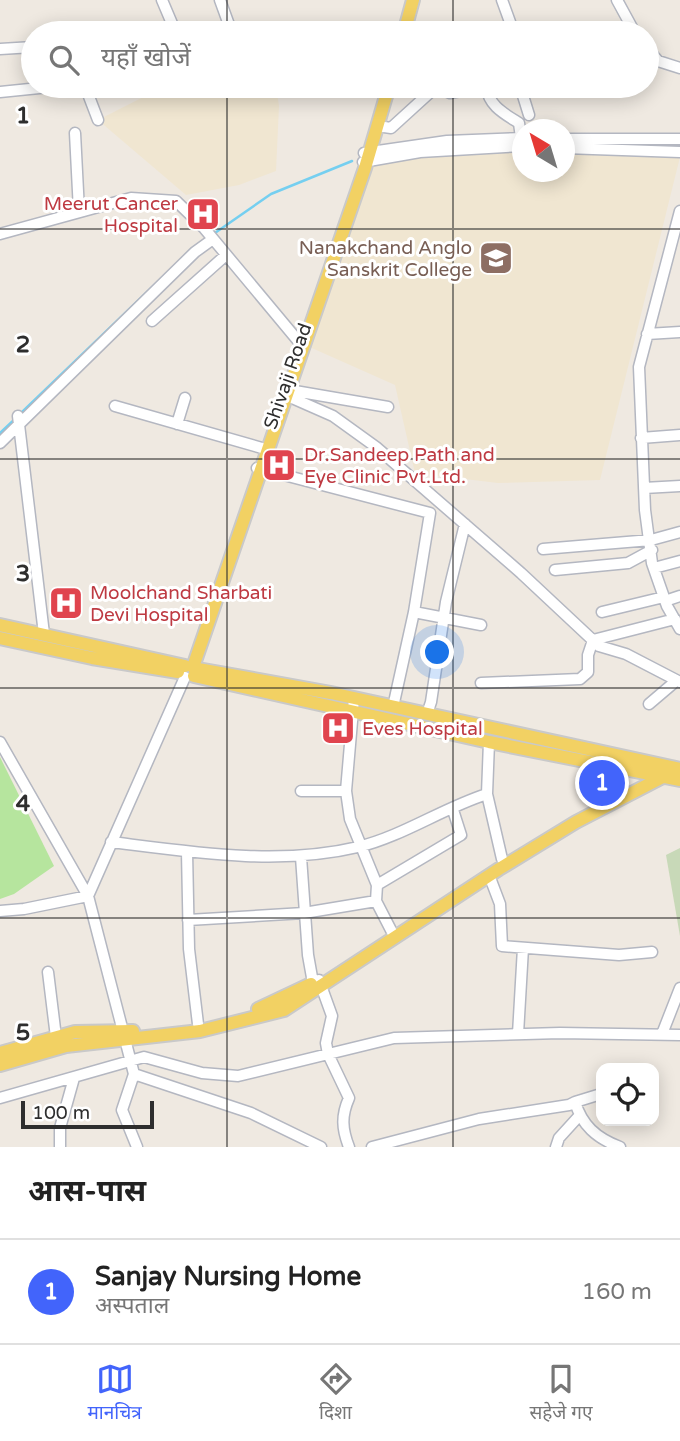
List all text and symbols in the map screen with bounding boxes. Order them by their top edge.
search box [21,21,659,98]
icon: search [45,41,83,79]
text: यहाँ खोजें [101,42,191,73]
text: 1 [16,102,30,130]
north arrow [512,119,575,182]
place label: Meerut Cancer Hospital [44,193,179,237]
hospital icon: Meerut Cancer Hospital [184,195,222,233]
place label: Nanakchand Anglo Sanskrit College [299,237,472,281]
school or university icon: Nanakchand Anglo Sanskrit College [477,239,515,277]
street label: Shivaji Road [260,320,316,432]
text: 2 [16,331,30,359]
place label: Dr.Sandeep Path and Eye Clinic Pvt.Ltd. [304,444,495,488]
hospital icon: Dr.Sandeep Path and Eye Clinic Pvt.Ltd. [260,446,298,484]
text: 3 [16,560,30,588]
place label: Moolchand Sharbati Devi Hospital [90,582,272,626]
hospital icon: Moolchand Sharbati Devi Hospital [47,584,85,622]
your location [420,635,454,669]
hospital icon: Eves Hospital [319,709,357,747]
place label: Eves Hospital [362,718,483,740]
pin: 1 [579,757,625,809]
text: 4 [16,790,31,818]
text: 5 [16,1019,30,1047]
map controls [596,1063,659,1126]
button: locate [596,1063,659,1126]
scale bar [21,1098,154,1130]
text: 100 m [32,1102,90,1124]
text: आस-पास [28,1173,146,1210]
text: Sanjay Nursing Home [95,1261,361,1292]
text: 1 [44,1278,58,1306]
text: 160 m [582,1278,652,1306]
text: अस्पताल [95,1292,169,1320]
tab: मानचित्र [87,1360,142,1427]
tab: दिशा [317,1360,355,1427]
tab: सहेजे गए [529,1360,593,1427]

